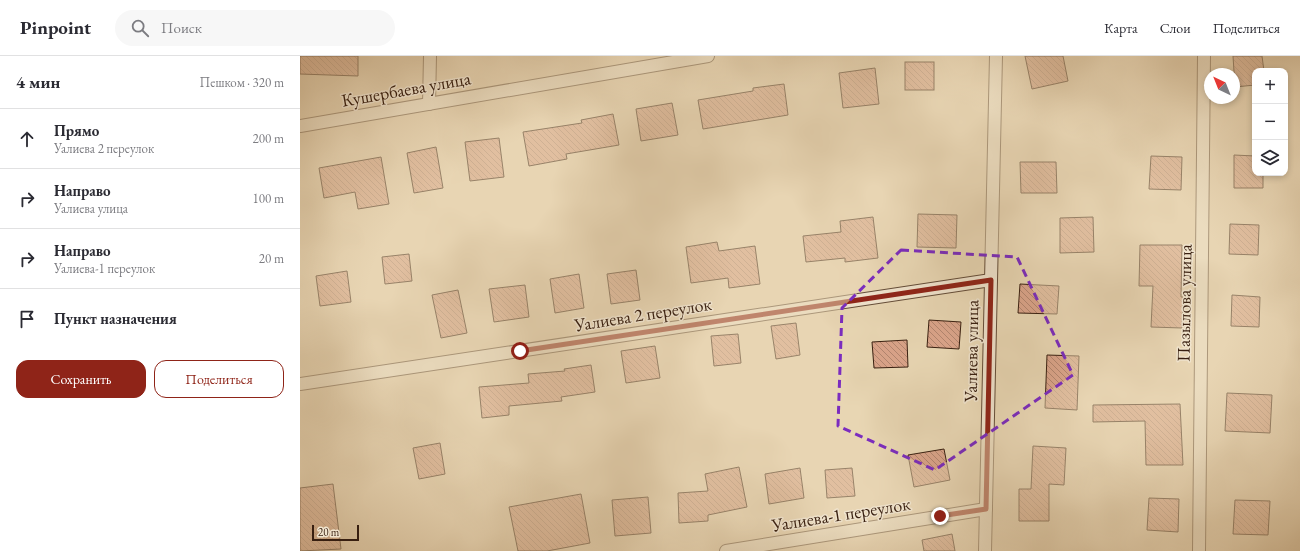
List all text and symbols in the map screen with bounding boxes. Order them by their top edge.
search box [115,10,395,46]
text: Pinpoint [20,15,91,40]
icon: search [129,17,151,39]
text: Поиск [161,18,202,37]
text: Карта [1104,19,1138,37]
text: Слои [1160,19,1191,37]
text: Поделиться [1213,19,1280,37]
street label: Кушербаева улица [340,66,473,112]
north arrow [1204,68,1240,104]
map controls [1252,68,1288,176]
button: + [1252,68,1288,104]
text: 4 мин [16,71,60,93]
text: Пешком · 320 m [200,74,284,91]
button: − [1252,104,1288,140]
text: Прямо [54,121,99,140]
icon: ahead [16,128,38,150]
text: 200 m [253,130,284,147]
text: Уалиева 2 переулок [54,140,154,157]
button: layers [1252,140,1288,176]
text: Направо [54,181,111,200]
icon: right [16,188,38,210]
text: 100 m [253,190,284,207]
text: Уалиева улица [54,200,128,217]
text: Направо [54,241,111,260]
street label: Пазылова улица [1171,243,1197,362]
icon: right [16,248,38,270]
text: 20 m [259,250,284,267]
text: Уалиева-1 переулок [54,260,155,277]
street label: Уалиева 2 переулок [572,292,714,336]
street label: Уалиева улица [959,299,983,403]
icon: arrive [16,308,38,330]
text: Пункт назначения [54,309,177,328]
route start [511,342,529,360]
button: Сохранить [16,360,146,398]
button: Поделиться [154,360,284,398]
street label: Уалиева-1 переулок [769,492,912,536]
route end [931,507,949,525]
scale bar [312,523,359,542]
text: 20 m [318,525,339,539]

